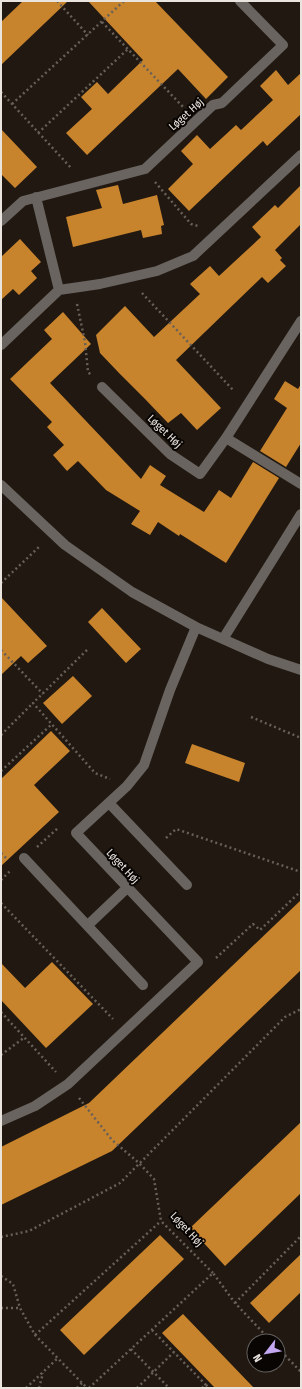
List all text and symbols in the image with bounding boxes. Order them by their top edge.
street label: Løget Høj [166,95,207,133]
street label: Løget Høj [145,412,185,451]
street label: Løget Høj [103,846,142,886]
street label: Løget Høj [167,1209,206,1249]
north arrow [246,1333,286,1373]
text: N [251,1352,265,1364]

